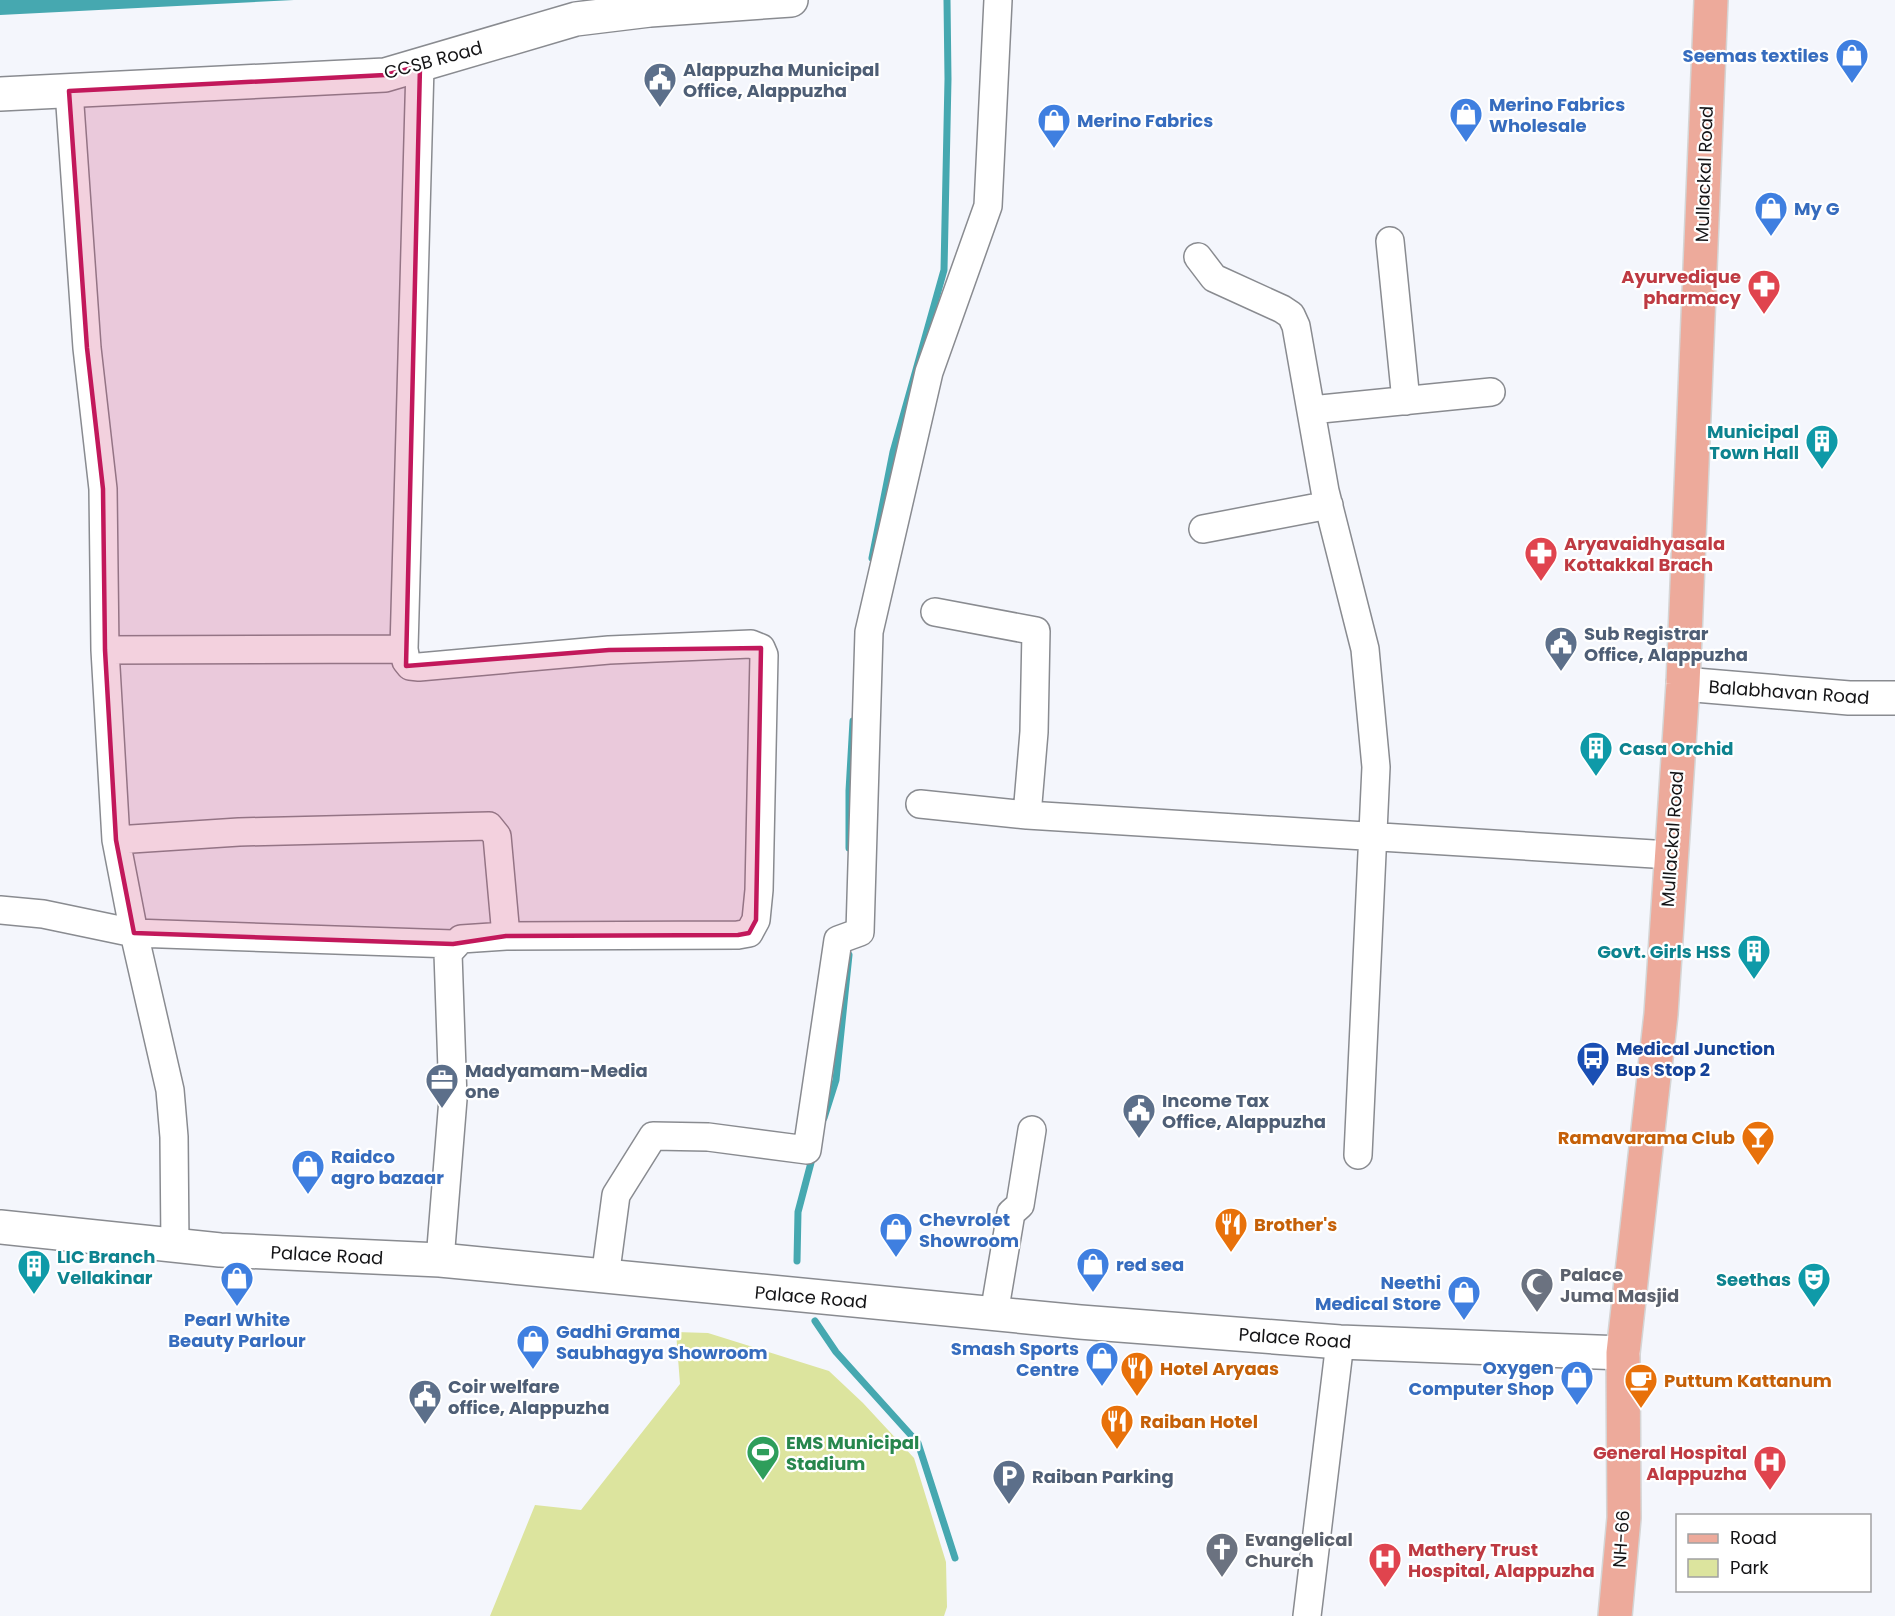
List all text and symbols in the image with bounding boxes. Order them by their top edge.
street label: CCSB Road [381,35,485,85]
shop icon: Seemas textiles [1834,37,1870,84]
place label: Seemas textiles [1683,43,1829,68]
place label: Alappuzha Municipal Office, Alappuzha [683,57,880,103]
public building icon: Alappuzha Municipal Office, Alappuzha [642,61,678,108]
place label: Merino Fabrics Wholesale [1489,92,1625,138]
shop icon: Merino Fabrics Wholesale [1448,96,1484,143]
shop icon: Merino Fabrics [1036,102,1072,149]
street label: Mullackal Road [1689,105,1719,243]
place label: Merino Fabrics [1077,108,1213,133]
shop icon: My G [1753,190,1789,237]
place label: My G [1794,196,1840,221]
place label: Ayurvedique pharmacy [1621,264,1742,310]
pharmacy icon: Ayurvedique pharmacy [1746,268,1782,315]
place label: Municipal Town Hall [1707,419,1799,465]
building icon: Municipal Town Hall [1804,423,1840,470]
place label: Aryavaidhyasala Kottakkal Brach [1564,531,1725,577]
pharmacy icon: Aryavaidhyasala Kottakkal Brach [1523,535,1559,582]
place label: Sub Registrar Office, Alappuzha [1584,621,1748,667]
public building icon: Sub Registrar Office, Alappuzha [1543,625,1579,672]
street label: Balabhavan Road [1708,674,1870,710]
building icon: Casa Orchid [1578,730,1614,777]
place label: Casa Orchid [1619,736,1733,761]
street label: Mullackal Road [1655,770,1689,908]
building icon: Govt. Girls HSS [1736,933,1772,980]
place label: Govt. Girls HSS [1597,939,1731,964]
place label: Medical Junction Bus Stop 2 [1616,1036,1775,1082]
bus stop icon: Medical Junction Bus Stop 2 [1575,1040,1611,1087]
place label: Madyamam-Media one [465,1058,648,1104]
office icon: Madyamam-Media one [424,1062,460,1109]
place label: Income Tax Office, Alappuzha [1162,1088,1326,1134]
public building icon: Income Tax Office, Alappuzha [1121,1092,1157,1139]
bar icon: Ramavarama Club [1740,1119,1776,1166]
place label: Ramavarama Club [1558,1125,1735,1150]
place label: Raidco agro bazaar [331,1144,444,1190]
shop icon: Raidco agro bazaar [290,1148,326,1195]
restaurant icon: Brother's [1213,1206,1249,1253]
place label: Chevrolet Showroom [919,1207,1019,1253]
shop icon: Chevrolet Showroom [878,1211,914,1258]
place label: Brother's [1254,1212,1337,1237]
street label: Palace Road [270,1240,384,1270]
place label: LIC Branch Vellakinar [57,1244,155,1290]
shop icon: red sea [1075,1246,1111,1293]
building icon: LIC Branch Vellakinar [16,1248,52,1295]
place label: red sea [1116,1252,1184,1277]
shop icon: Pearl White Beauty Parlour [219,1260,255,1307]
theatre icon: Seethas [1796,1261,1832,1308]
place label: Palace Juma Masjid [1560,1262,1679,1308]
mosque icon: Palace Juma Masjid [1519,1266,1555,1313]
place label: Seethas [1716,1267,1791,1292]
place label: Neethi Medical Store [1315,1270,1441,1316]
shop icon: Neethi Medical Store [1446,1274,1482,1321]
street label: Palace Road [754,1280,868,1314]
place label: Pearl White Beauty Parlour [168,1307,306,1353]
place label: Gadhi Grama Saubhagya Showroom [556,1319,768,1365]
street label: Palace Road [1238,1322,1352,1354]
shop icon: Gadhi Grama Saubhagya Showroom [515,1323,551,1370]
place label: Smash Sports Centre [951,1336,1079,1382]
shop icon: Smash Sports Centre [1084,1340,1120,1387]
restaurant icon: Hotel Aryaas [1119,1350,1155,1397]
place label: Oxygen Computer Shop [1409,1355,1554,1401]
place label: Hotel Aryaas [1160,1356,1279,1381]
shop icon: Oxygen Computer Shop [1559,1359,1595,1406]
cafe icon: Puttum Kattanum [1623,1362,1659,1409]
place label: Puttum Kattanum [1664,1368,1832,1393]
place label: Coir welfare office, Alappuzha [448,1374,609,1420]
public building icon: Coir welfare office, Alappuzha [407,1378,443,1425]
restaurant icon: Raiban Hotel [1099,1403,1135,1450]
place label: Raiban Hotel [1140,1409,1258,1434]
place label: EMS Municipal Stadium [786,1430,919,1476]
sports icon: EMS Municipal Stadium [745,1434,781,1481]
place label: General Hospital Alappuzha [1593,1440,1747,1486]
hospital icon: General Hospital Alappuzha [1752,1444,1788,1491]
parking icon: Raiban Parking [991,1458,1027,1505]
place label: Raiban Parking [1032,1464,1174,1489]
street label: NH-66 [1607,1509,1635,1569]
legend [1676,1514,1871,1592]
text: Road [1730,1525,1777,1550]
place label: Evangelical Church [1245,1527,1353,1573]
church icon: Evangelical Church [1204,1531,1240,1578]
place label: Mathery Trust Hospital, Alappuzha [1408,1537,1595,1583]
hospital icon: Mathery Trust Hospital, Alappuzha [1367,1541,1403,1588]
text: Park [1730,1555,1769,1580]

